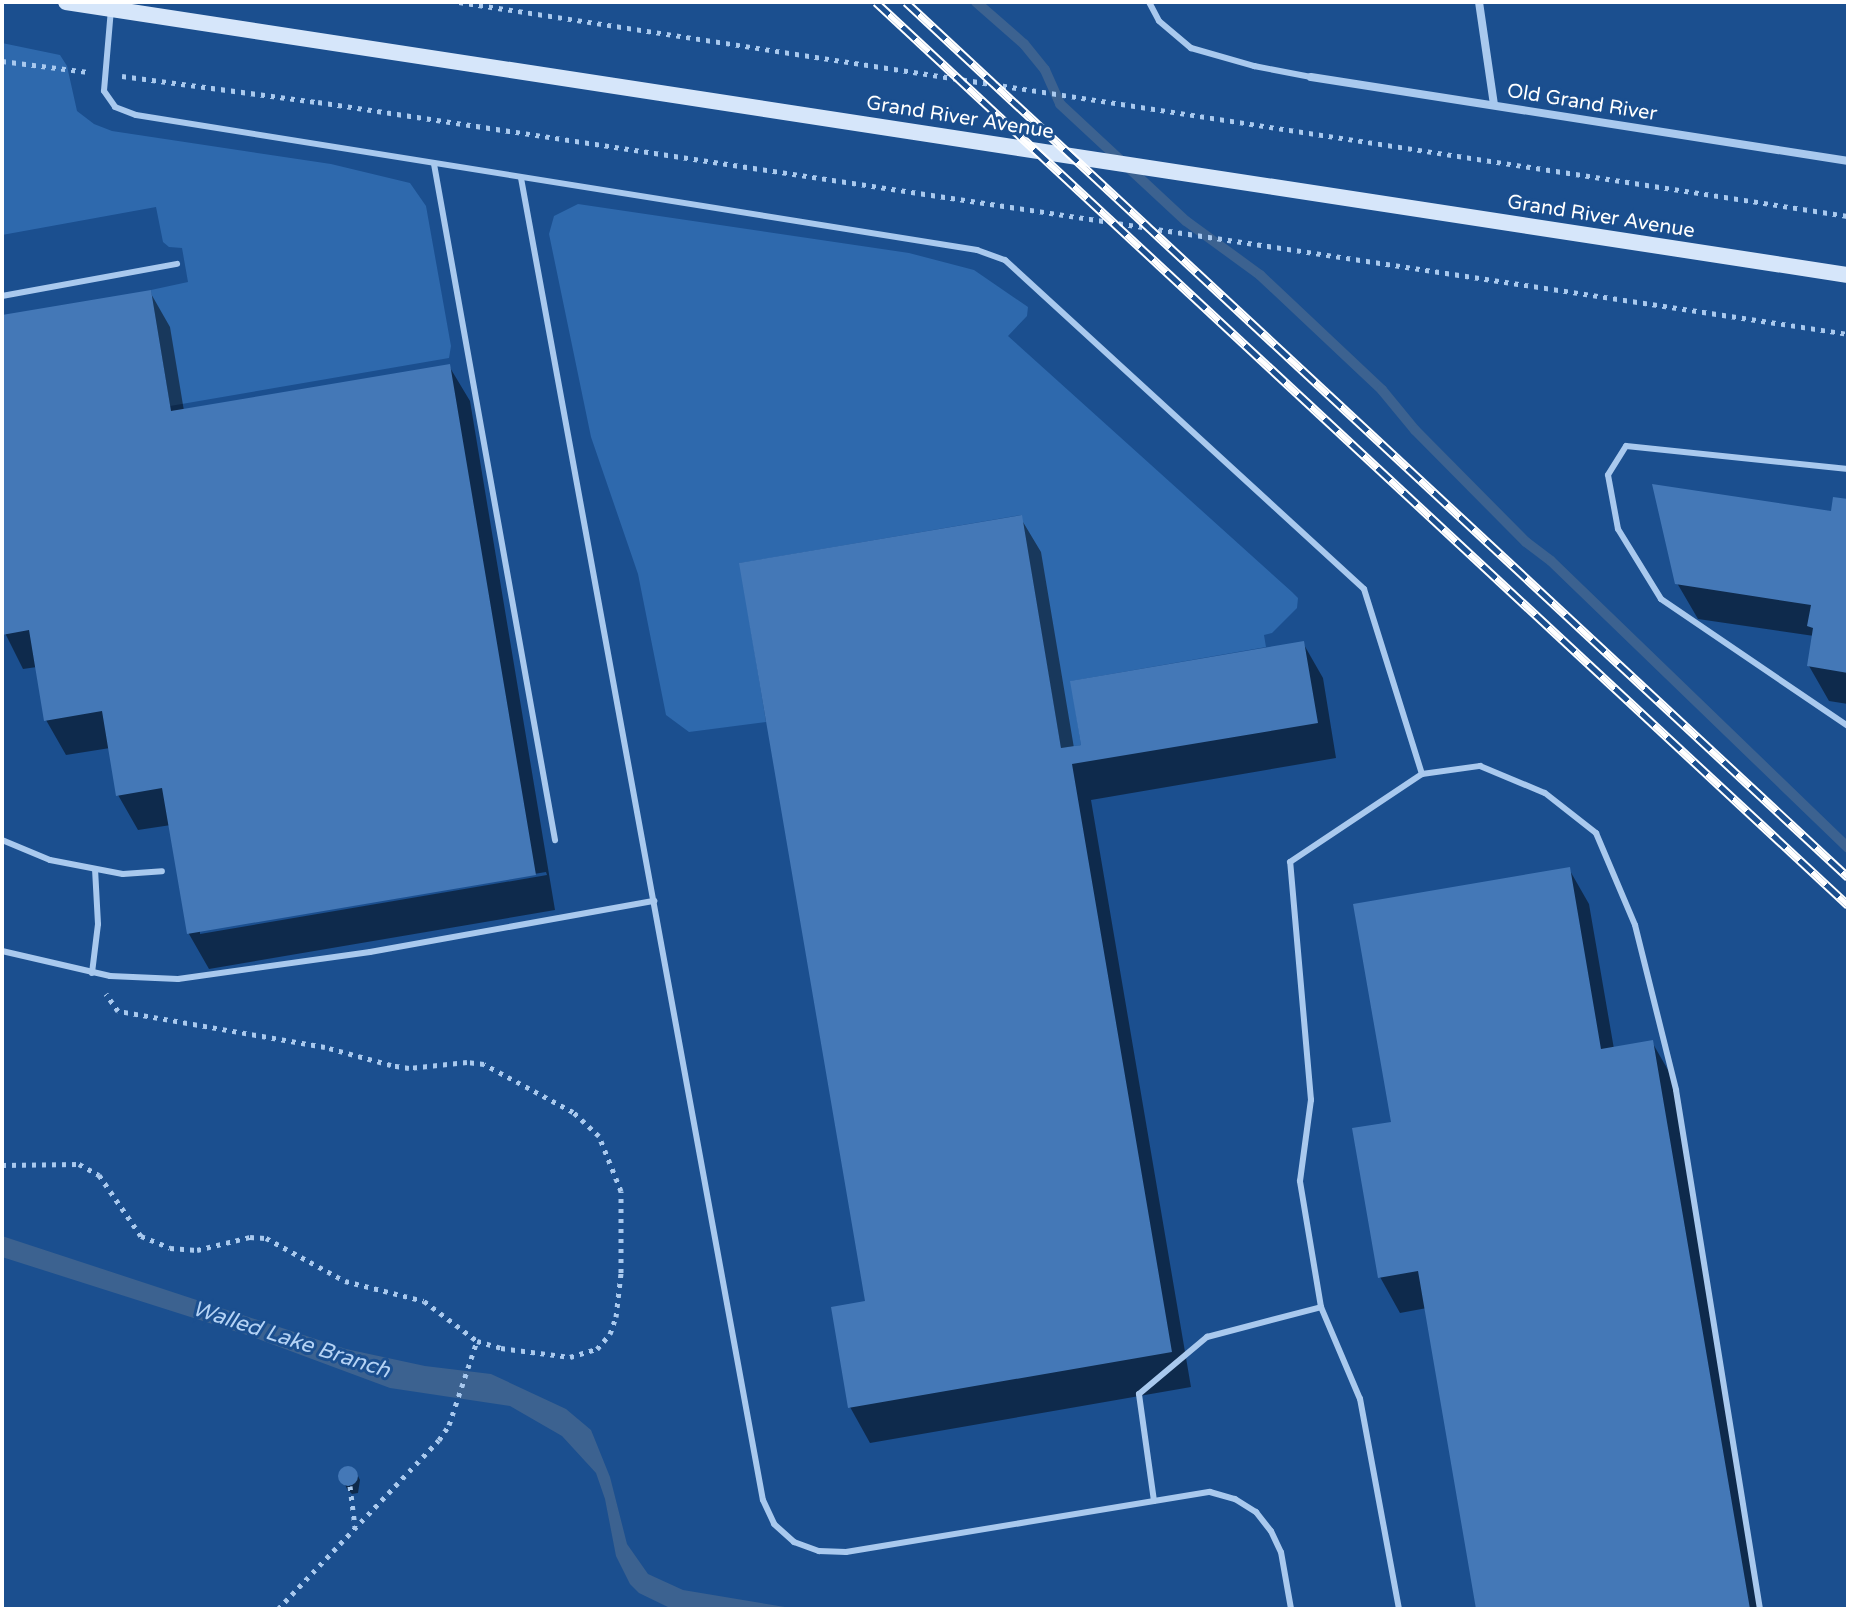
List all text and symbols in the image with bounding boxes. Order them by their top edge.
street label: Old Grand River [1505,79,1659,127]
street label: Grand River Avenue [865,91,1055,145]
street label: Grand River Avenue [1506,190,1696,244]
water label: Walled Lake Branch [189,1296,393,1384]

